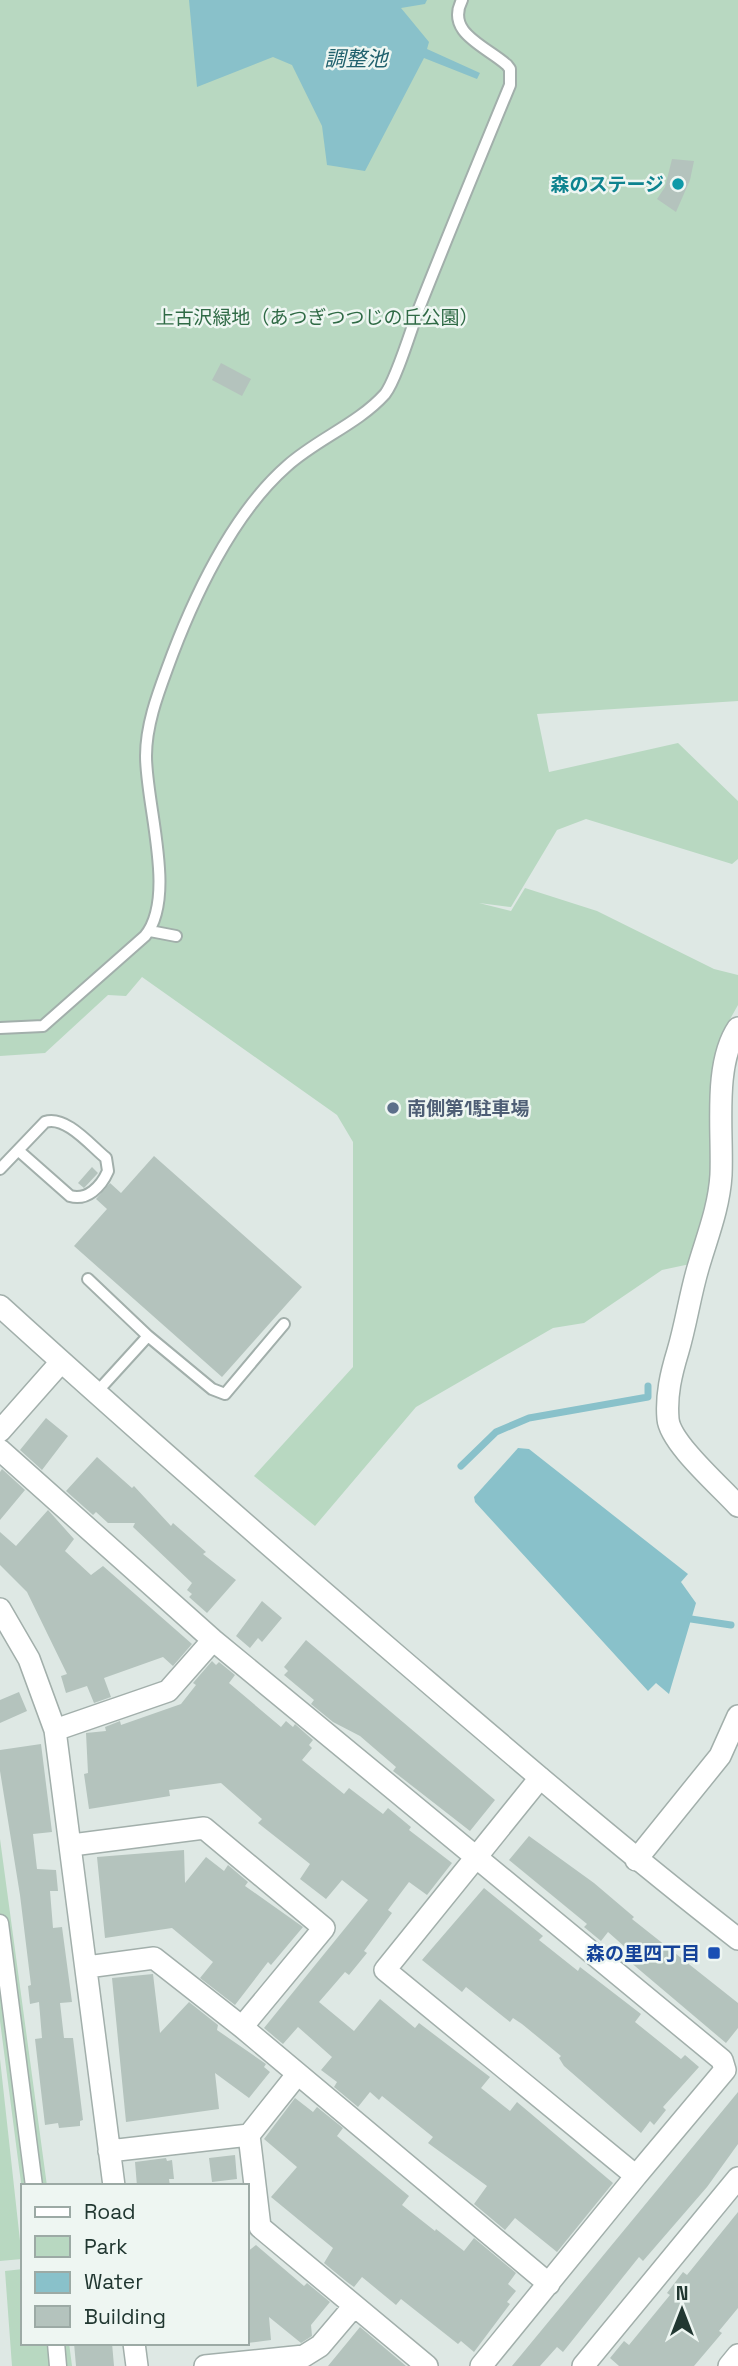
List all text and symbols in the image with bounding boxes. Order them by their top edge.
water label: 調整池 [325,45,389,72]
place label: 森のステージ [550,172,664,197]
marker: 森のステージ [670,176,686,192]
park label: 上古沢緑地（あつぎつつじの丘公園） [155,305,479,330]
place label: 南側第1駐車場 [407,1096,530,1121]
marker: 南側第1駐車場 [385,1100,401,1116]
place label: 森の里四丁目 [586,1941,700,1966]
marker: 森の里四丁目 [706,1945,722,1961]
legend [21,2184,248,2345]
text: Road [84,2198,136,2225]
text: Park [84,2233,128,2260]
text: Water [84,2268,143,2295]
north arrow [647,2275,717,2345]
text: N [676,2281,688,2306]
text: Building [84,2303,166,2330]

